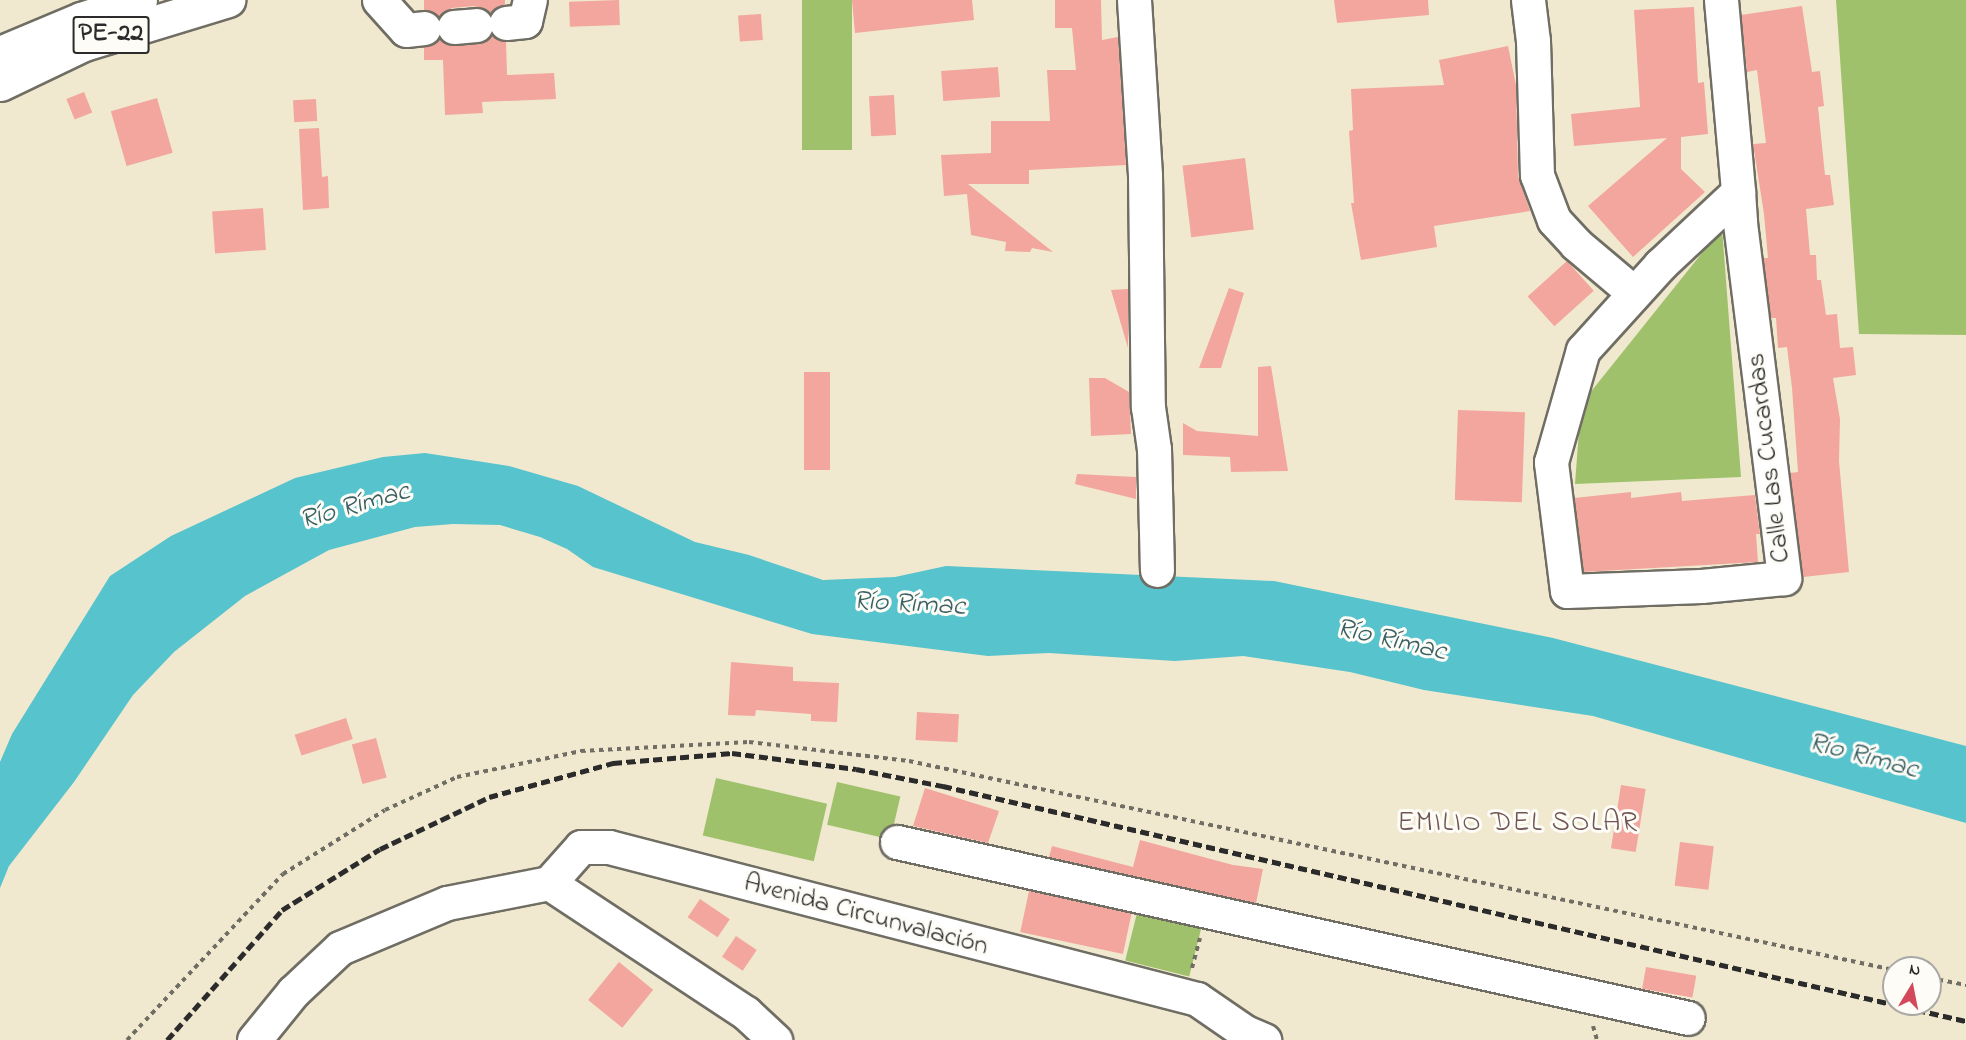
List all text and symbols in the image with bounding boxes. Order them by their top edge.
road number: PE-22 [72,12,150,58]
street label: Calle Las Cucardas [1740,351,1798,565]
water label: Río Rímac [297,475,413,539]
water label: Río Rímac [852,585,966,625]
water label: Río Rímac [1333,612,1449,670]
water label: Río Rímac [1805,726,1921,788]
district label: EMILIO DEL SOLAR [1397,807,1639,841]
street label: Avenida Circunvalación [740,867,992,963]
north arrow [1882,956,1942,1016]
text: N [1907,957,1922,983]

